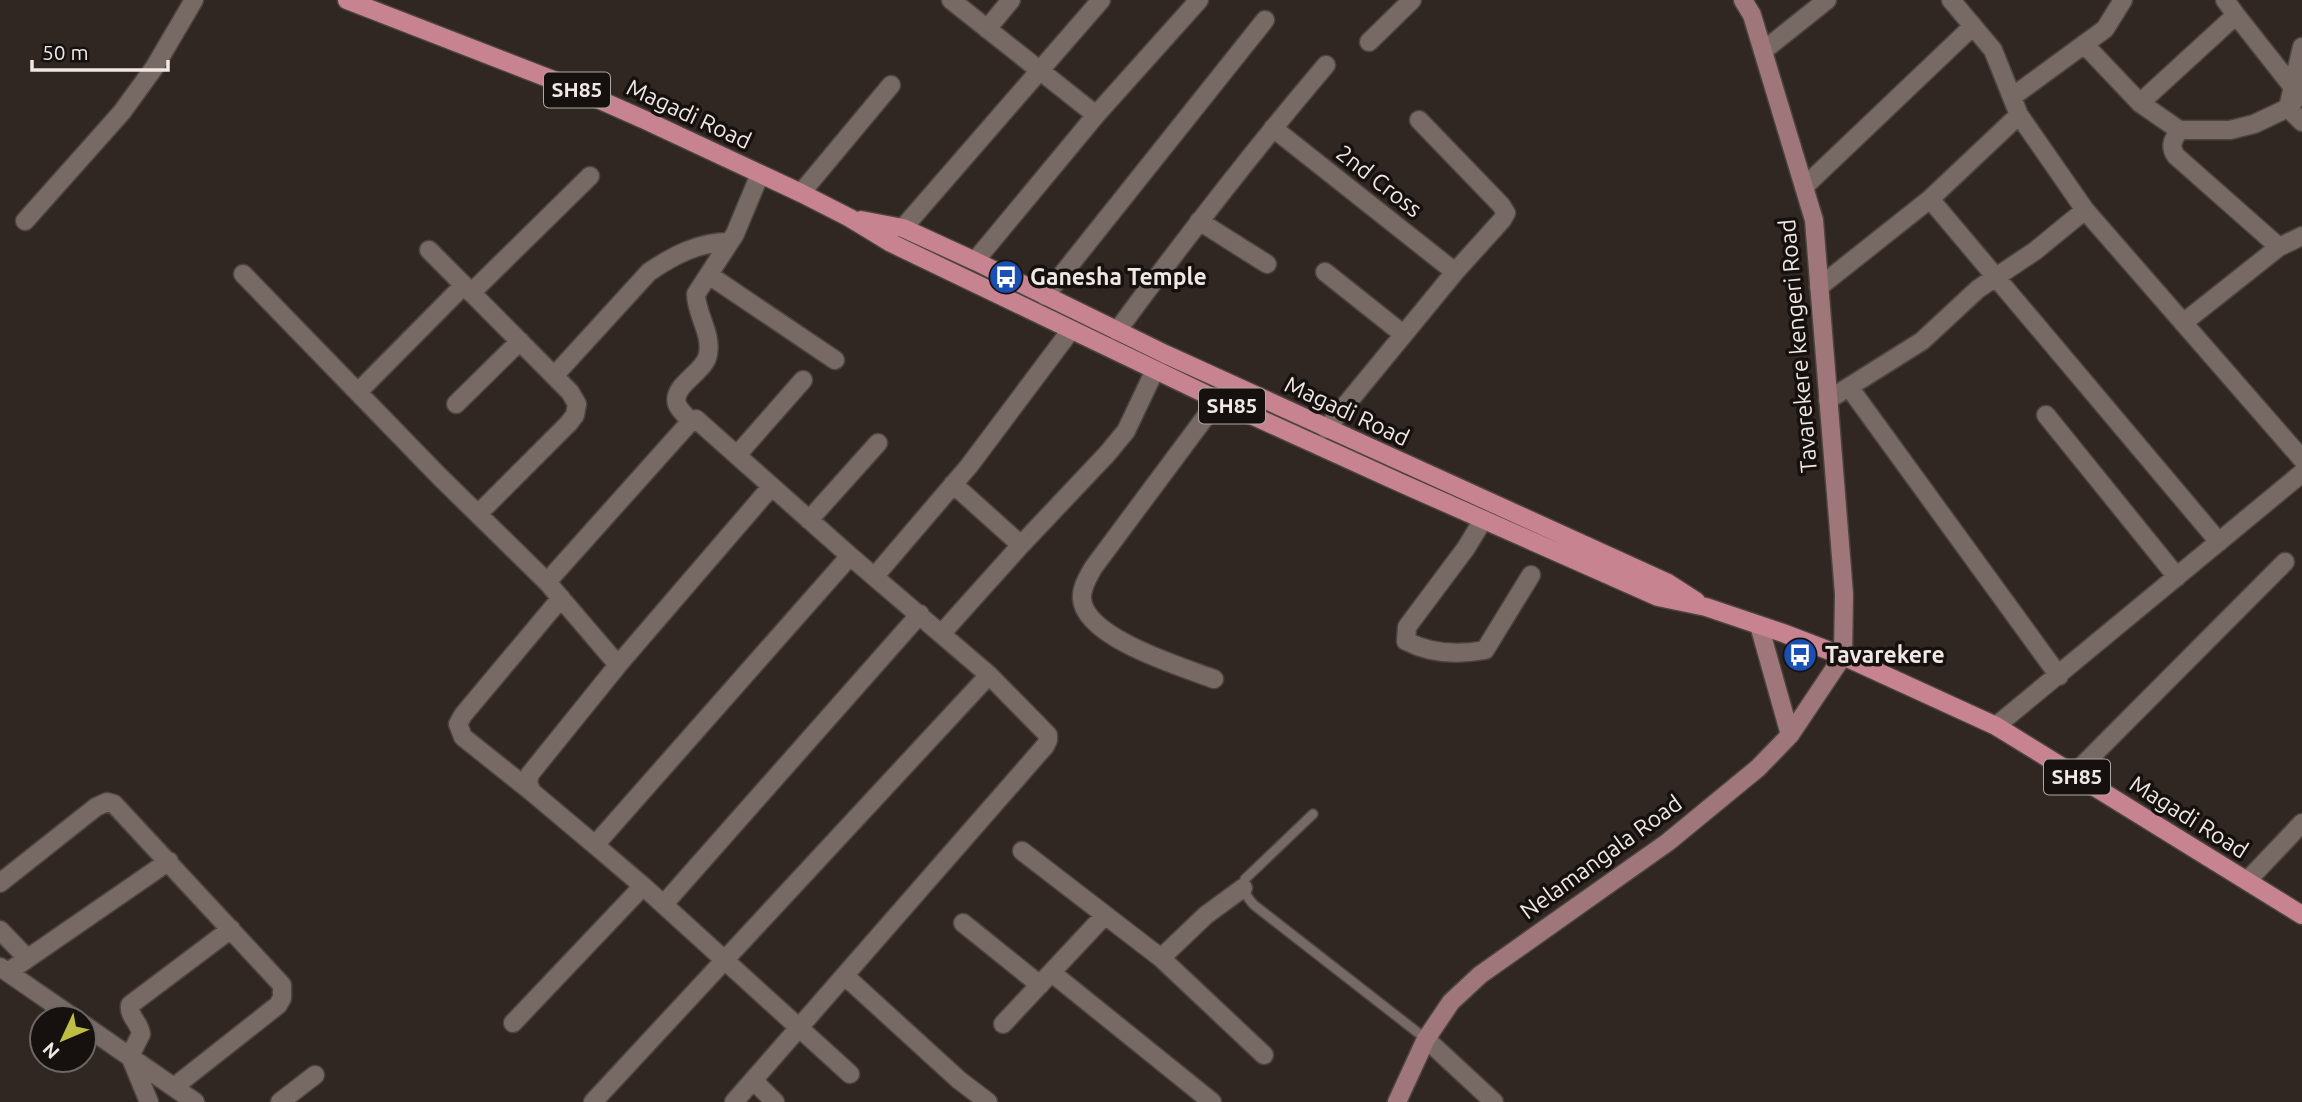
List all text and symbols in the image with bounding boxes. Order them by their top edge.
scale bar [32,28,168,72]
text: 50 m [42,40,89,64]
road number: SH85 [544,72,610,108]
street label: Magadi Road [623,74,755,153]
street label: 2nd Cross [1332,140,1427,222]
street label: Tavarekere kengeri Road [1774,218,1821,474]
bus stop icon: Ganesha Temple [987,258,1025,296]
place label: Ganesha Temple [1030,264,1207,289]
street label: Magadi Road [1281,371,1413,450]
road number: SH85 [1199,388,1265,424]
bus stop icon: Tavarekere [1781,636,1819,674]
place label: Tavarekere [1825,642,1945,667]
road number: SH85 [2044,760,2110,794]
street label: Magadi Road [2126,770,2253,863]
street label: Nelamangala Road [1515,790,1686,923]
north arrow [28,1004,98,1074]
text: N [38,1038,64,1064]

